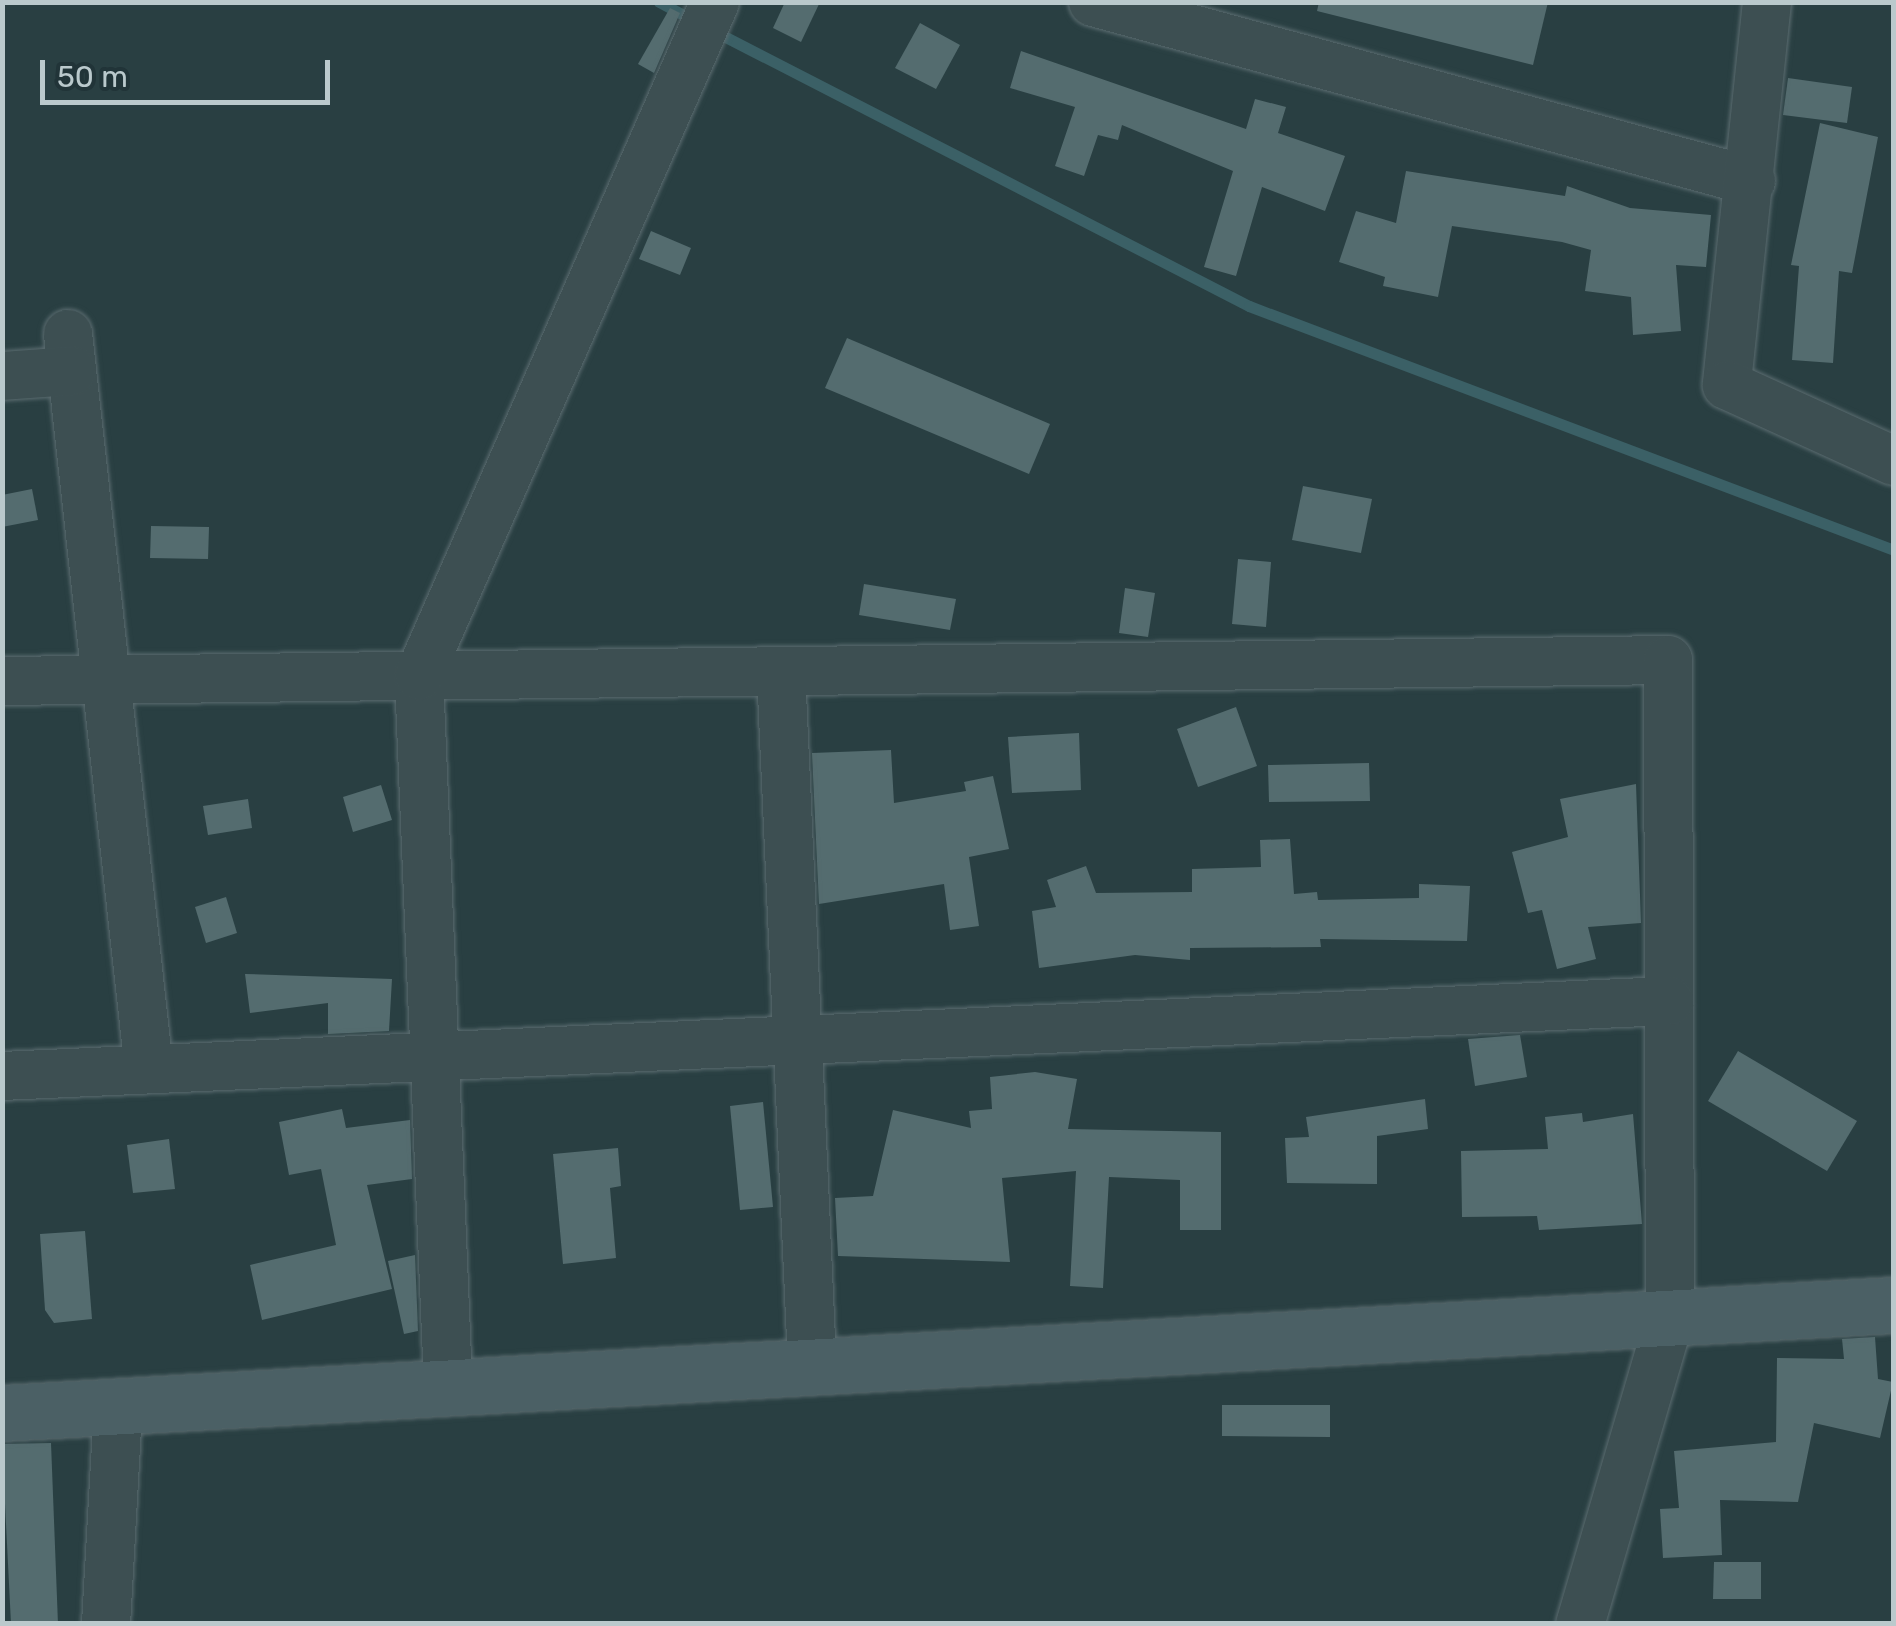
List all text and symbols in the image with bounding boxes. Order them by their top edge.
scale bar [45,40,335,102]
text: 50 m [57,59,128,95]

